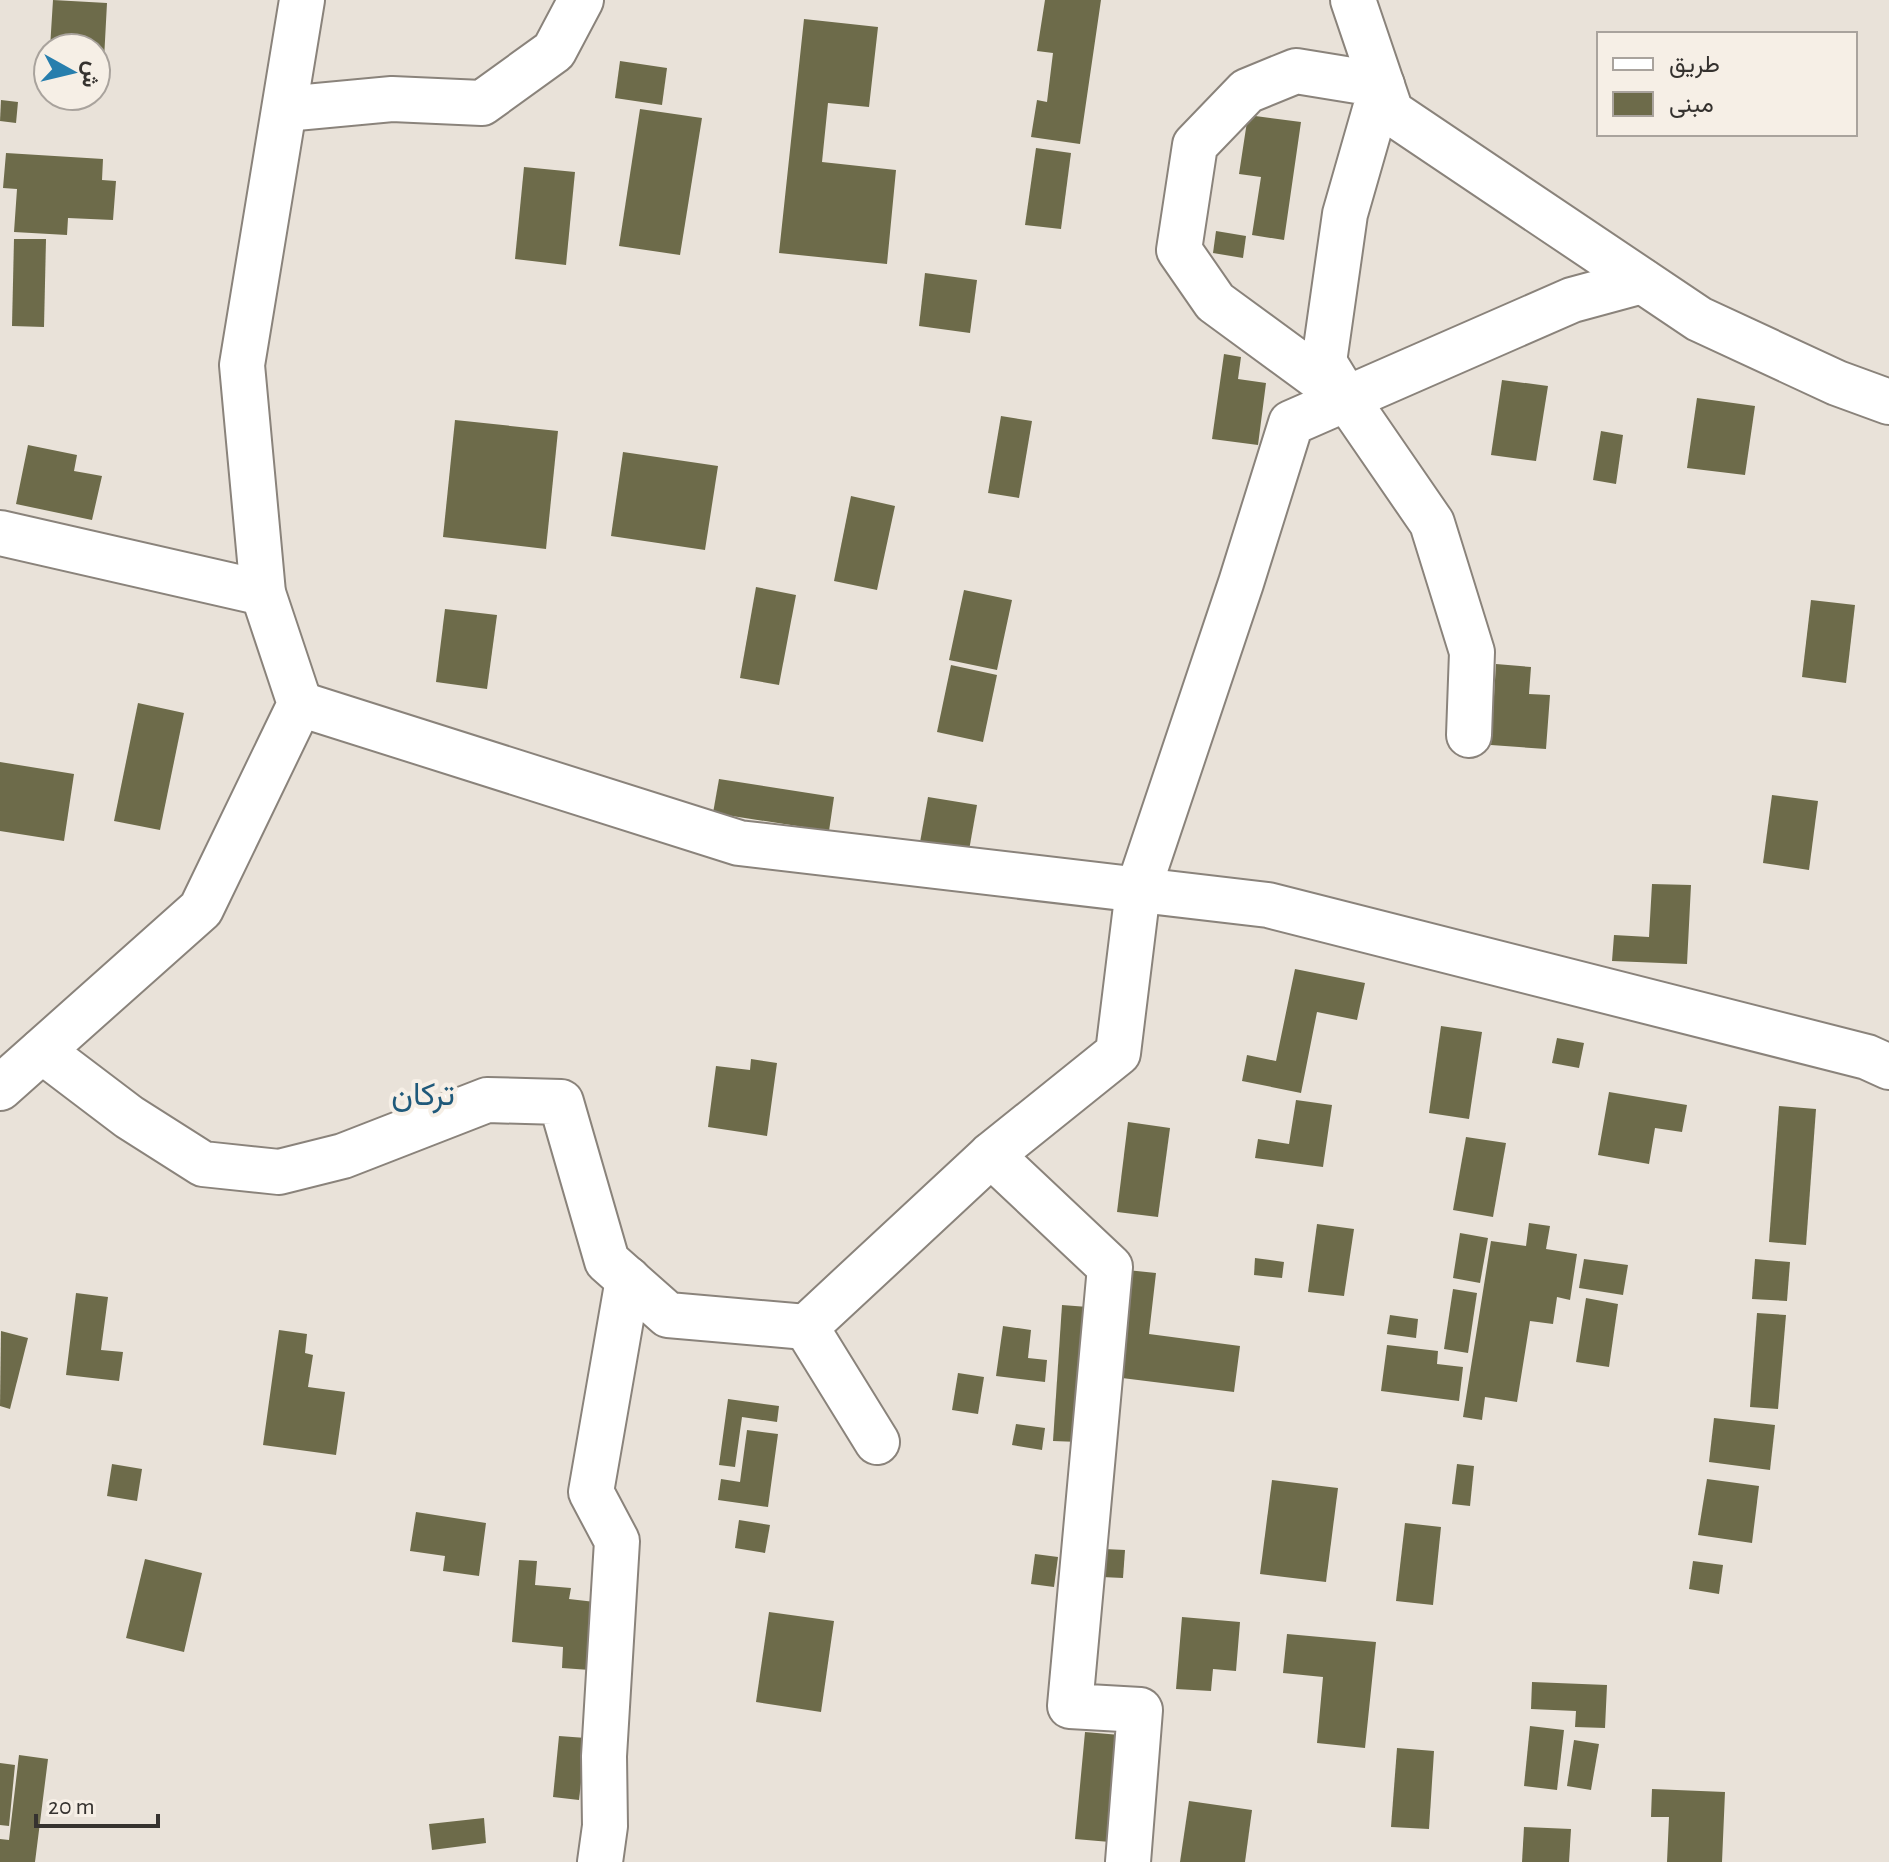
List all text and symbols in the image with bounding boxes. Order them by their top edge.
north arrow [32,32,112,112]
legend [1597,32,1857,136]
text: طريق [1669,53,1720,79]
text: ش [76,60,104,89]
text: مبنى [1669,93,1714,118]
district label: تركان [391,1079,455,1114]
scale bar [36,1778,158,1828]
text: 20 m [48,1795,95,1819]

